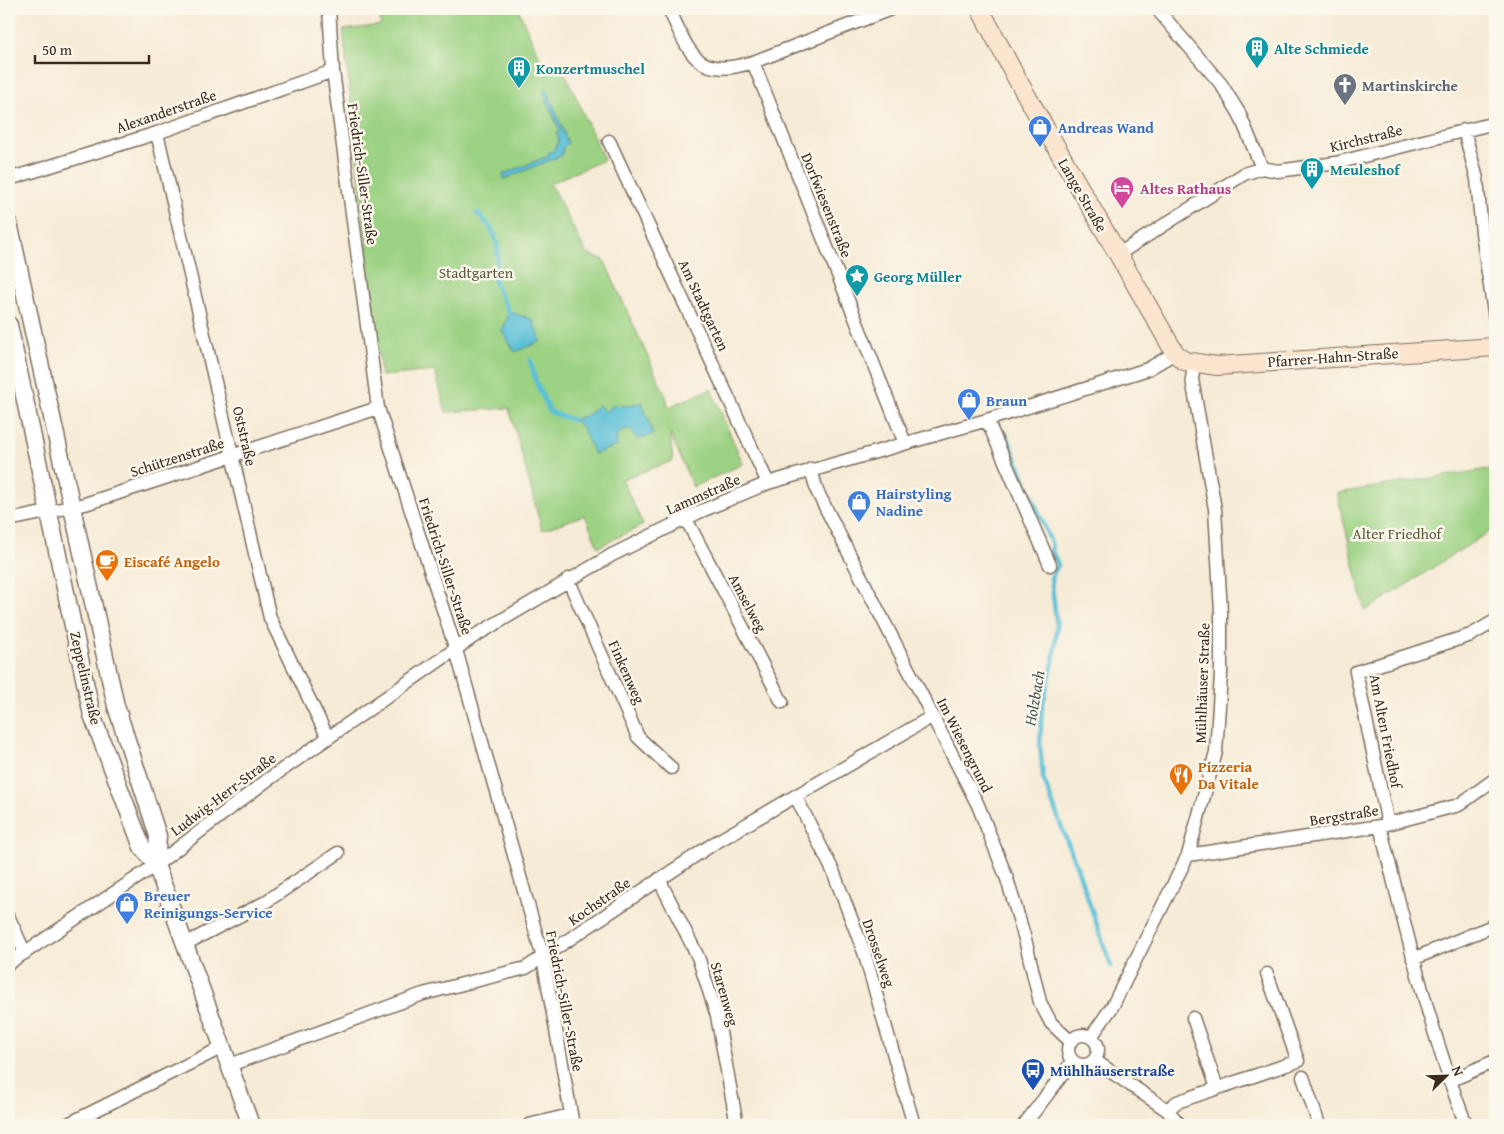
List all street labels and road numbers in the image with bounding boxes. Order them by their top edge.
street label: Alexanderstraße [113,84,219,138]
street label: Friedrich-Siller-Straße [343,102,383,246]
street label: Kirchstraße [1328,119,1404,157]
street label: Dorfwiesenstraße [796,149,858,261]
street label: Lange Straße [1053,154,1113,236]
street label: Am Stadtgarten [674,256,735,355]
street label: Pfarrer-Hahn-Straße [1267,342,1399,372]
street label: Oststraße [228,404,262,468]
street label: Schützenstraße [127,432,227,482]
street label: Lammstraße [663,468,743,520]
street label: Friedrich-Siller-Straße [414,495,478,637]
street label: Amselweg [724,570,772,636]
street label: Mühlhäuser Straße [1189,622,1215,744]
street label: Zeppelinstraße [65,629,107,727]
street label: Finkenweg [604,637,651,708]
street label: Am Alten Friedhof [1365,672,1408,792]
street label: Im Wiesengrund [932,694,998,796]
street label: Ludwig-Herr-Straße [166,747,280,841]
street label: Bergstraße [1308,799,1380,831]
street label: Kochstraße [564,872,634,930]
street label: Drosselweg [858,916,901,990]
street label: Friedrich-Siller-Straße [541,929,589,1073]
street label: Starenweg [706,959,744,1029]

